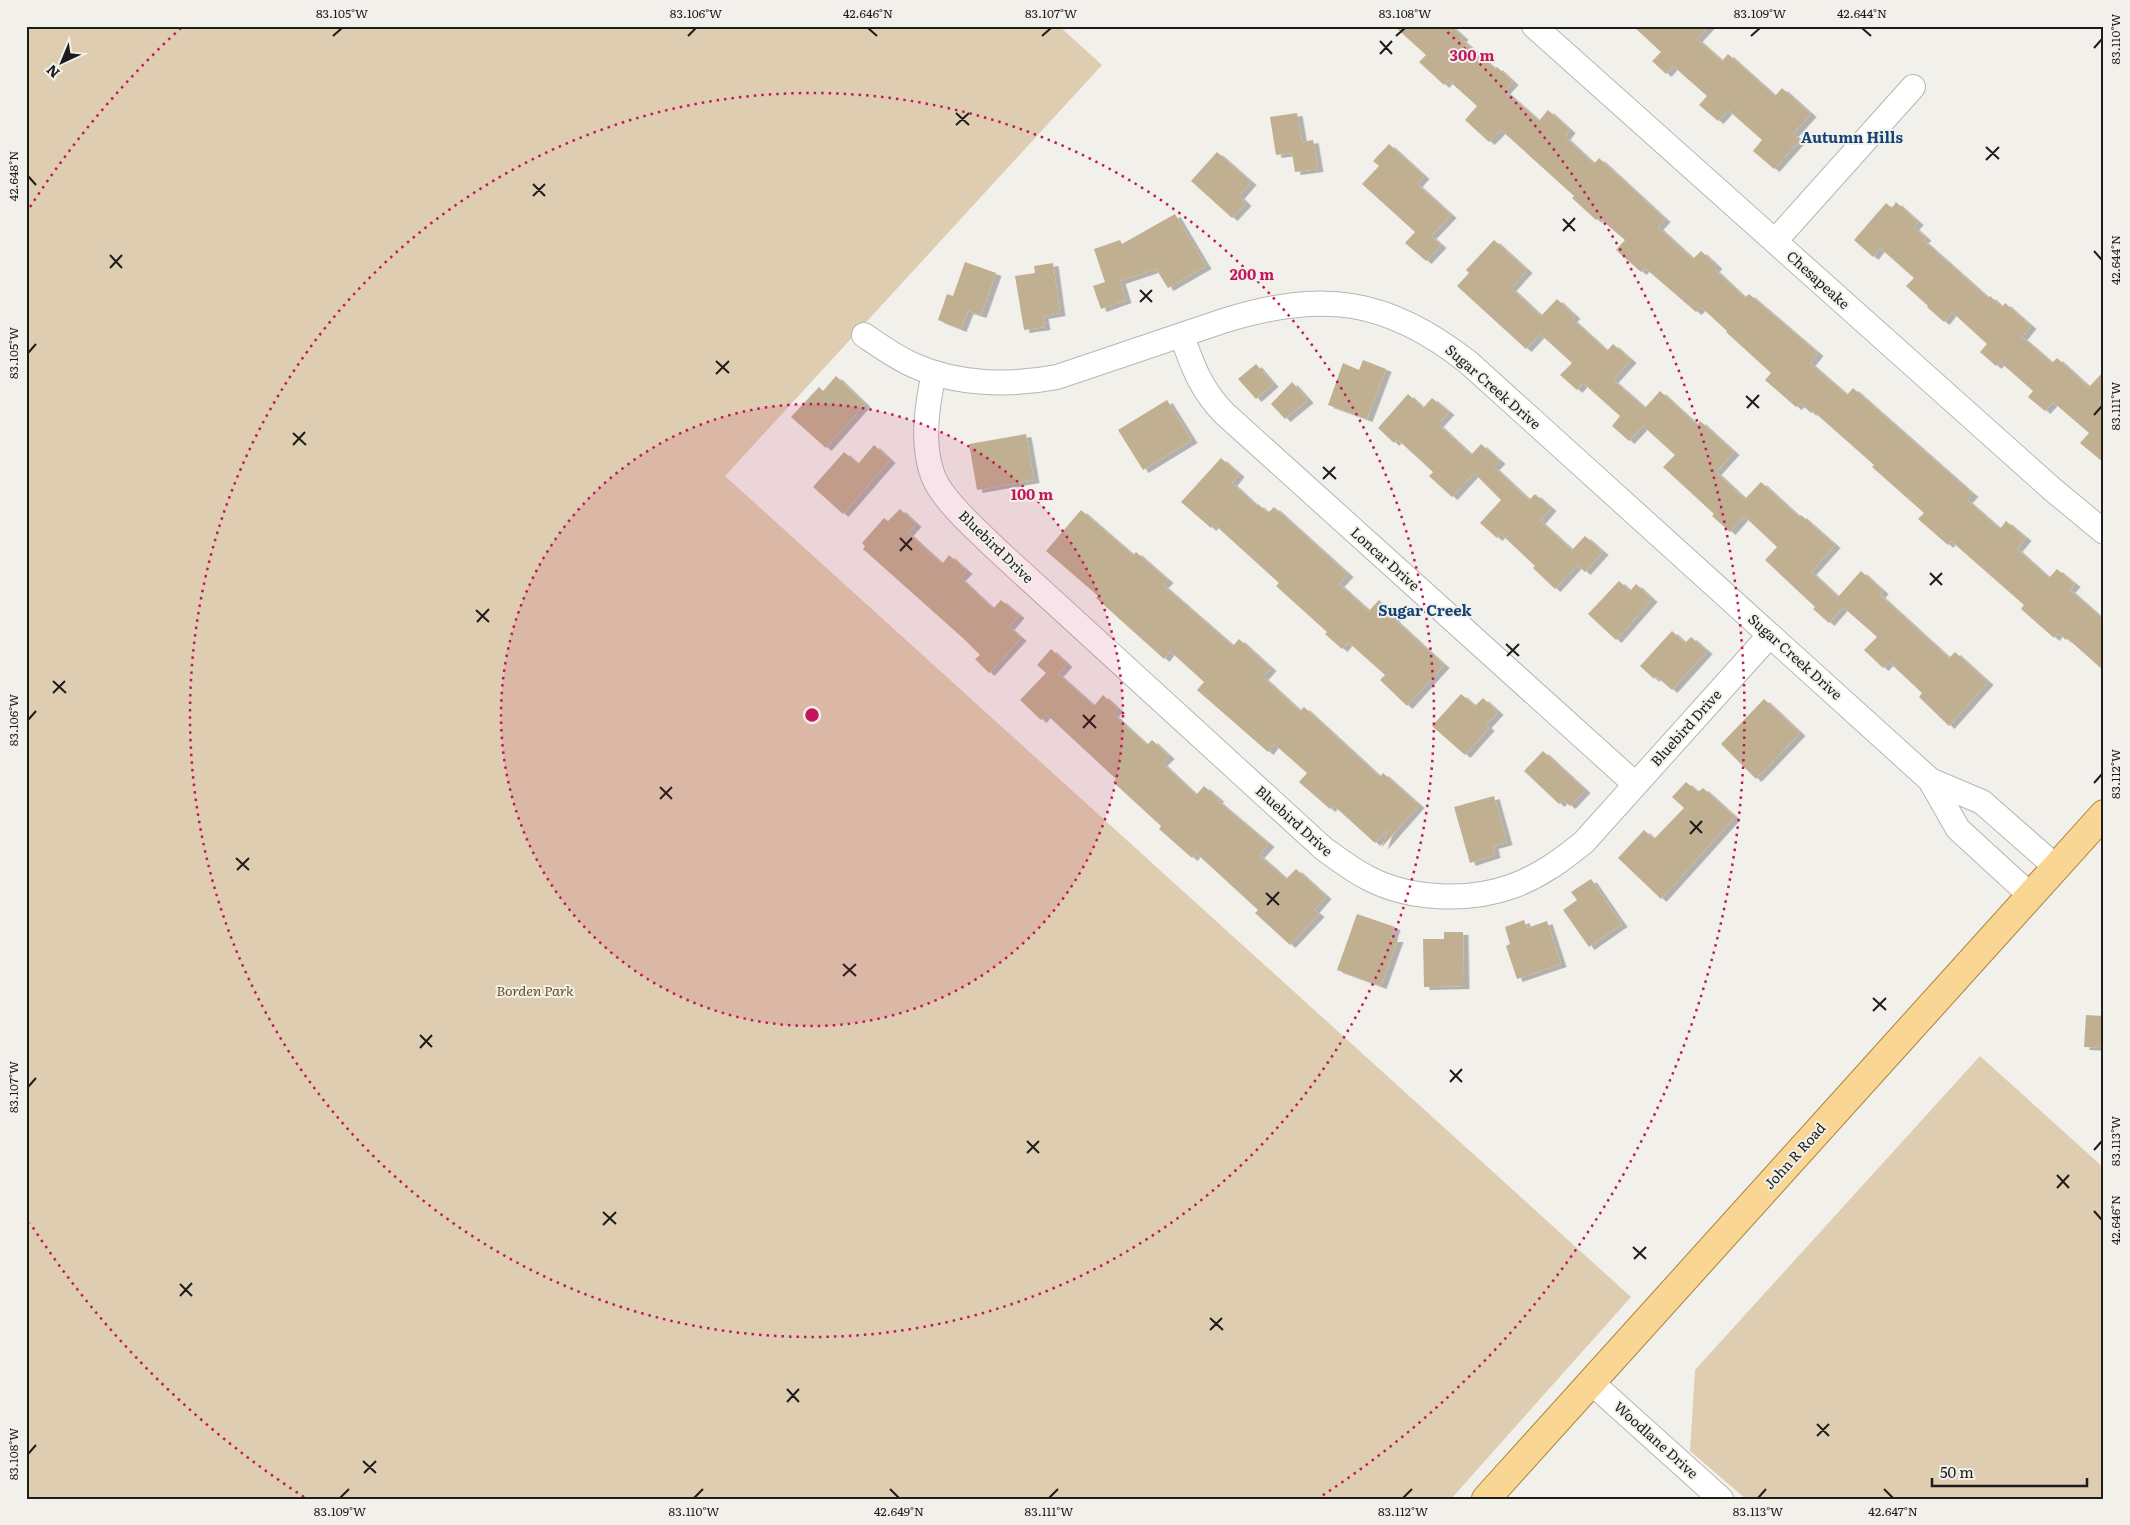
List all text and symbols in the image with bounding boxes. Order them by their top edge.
text: 83.105°W [316,4,368,22]
text: 83.106°W [670,4,722,22]
text: 42.646°N [843,4,893,22]
text: 83.107°W [1025,4,1077,22]
text: 83.108°W [1379,4,1431,22]
text: 83.109°W [1734,4,1786,22]
text: 42.644°N [1837,4,1887,22]
text: 83.110°W [2106,14,2124,64]
north arrow [38,38,88,88]
text: 300 m [1450,43,1494,66]
text: N [41,61,63,83]
district label: Autumn Hills [1801,125,1903,148]
text: 42.648°N [4,151,22,201]
text: 42.644°N [2106,235,2124,285]
street label: Chesapeake [1783,245,1855,313]
text: 200 m [1230,262,1274,285]
text: 83.105°W [4,327,22,379]
street label: Sugar Creek Drive [1442,339,1546,433]
text: 83.111°W [2106,382,2124,430]
text: 100 m [1011,482,1053,505]
street label: Bluebird Drive [955,505,1039,587]
street label: Loncar Drive [1347,522,1425,595]
district label: Sugar Creek [1378,598,1473,621]
street label: Sugar Creek Drive [1744,609,1847,704]
street label: Bluebird Drive [1645,685,1725,770]
text: 83.106°W [4,694,22,746]
centre of rings [803,706,821,724]
text: 83.112°W [2106,749,2124,799]
street label: Bluebird Drive [1252,780,1337,860]
park label: Borden Park [496,980,574,1000]
text: 83.107°W [4,1061,22,1113]
text: 83.113°W [2106,1116,2124,1166]
street label: John R Road [1759,1117,1830,1193]
text: 42.646°N [2106,1195,2124,1245]
street label: Woodlane Drive [1610,1396,1703,1483]
text: 83.108°W [4,1428,22,1480]
scale bar [1932,1455,2088,1487]
text: 50 m [1940,1460,1974,1483]
text: 83.109°W [314,1502,366,1520]
text: 83.110°W [669,1502,719,1520]
text: 42.649°N [874,1502,924,1520]
text: 83.111°W [1025,1502,1073,1520]
text: 83.112°W [1378,1502,1428,1520]
text: 83.113°W [1733,1502,1783,1520]
text: 42.647°N [1868,1502,1918,1520]

